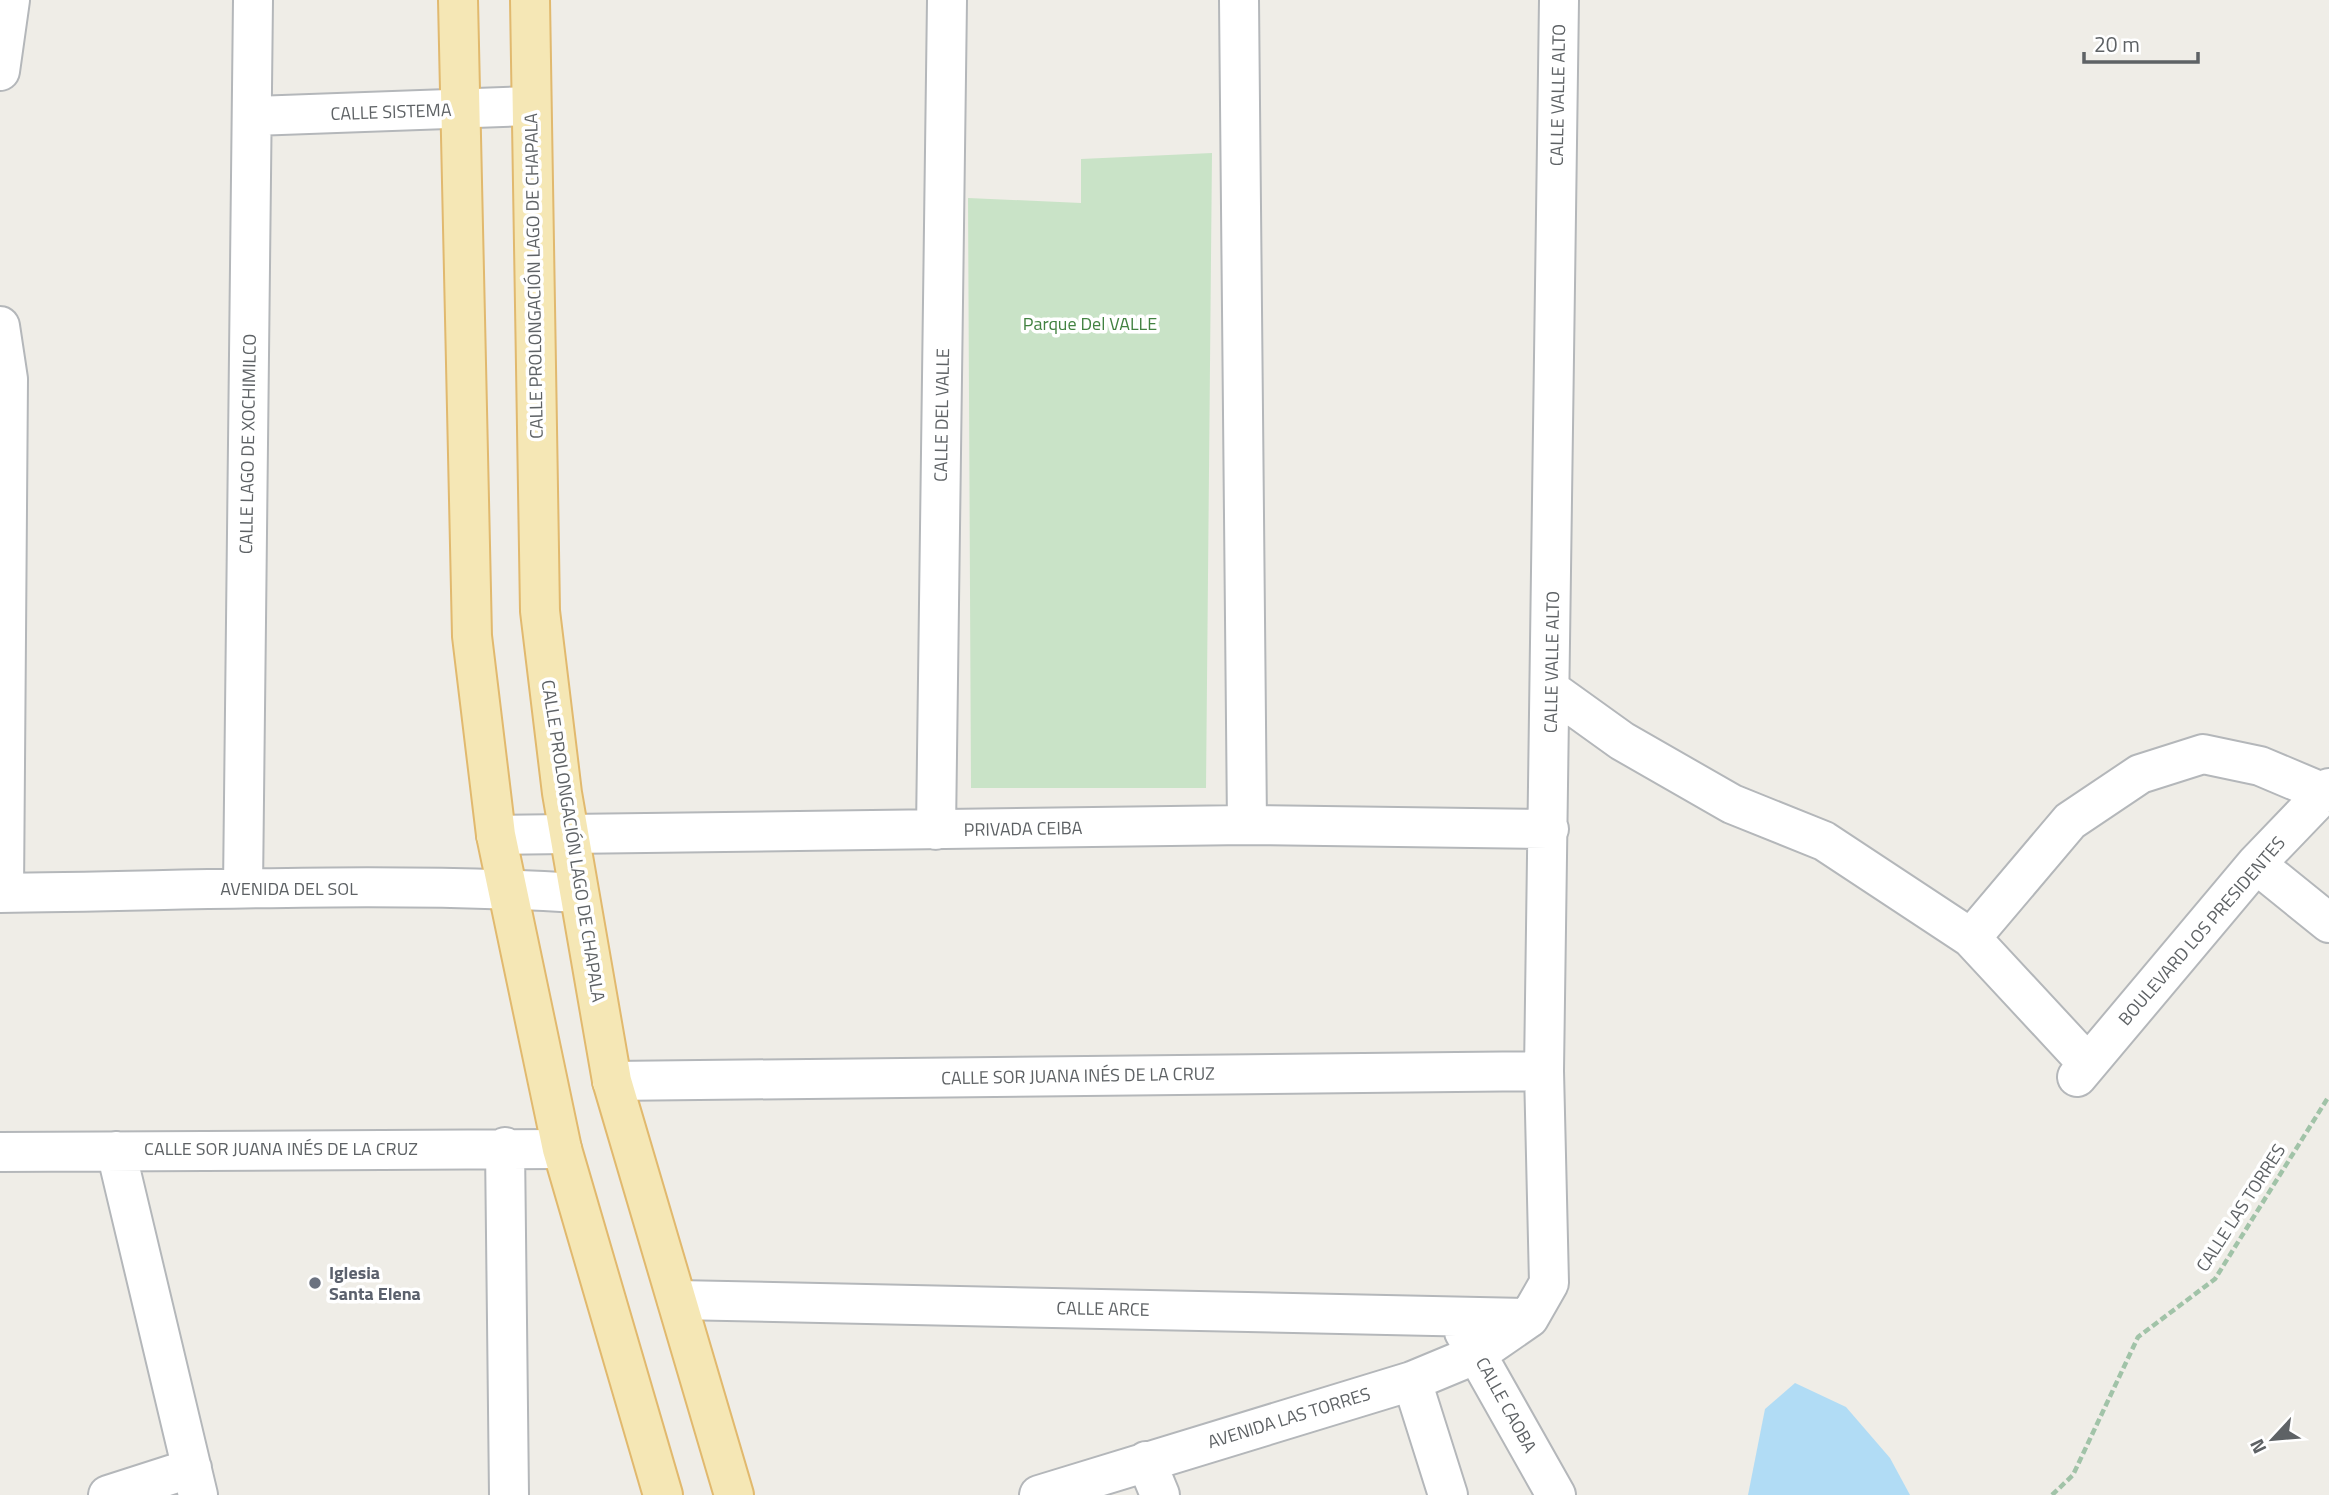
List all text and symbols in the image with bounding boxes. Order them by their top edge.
scale bar [2084,21,2198,65]
street label: CALLE VALLE ALTO [1543,24,1572,166]
text: 20 m [2094,28,2140,60]
street label: CALLE SISTEMA [330,96,452,127]
street label: CALLE PROLONGACIÓN LAGO DE CHAPALA [517,113,550,439]
park label: Parque Del VALLE [1023,310,1157,337]
street label: CALLE LAGO DE XOCHIMILCO [232,333,263,554]
street label: CALLE DEL VALLE [927,348,956,482]
street label: CALLE VALLE ALTO [1537,591,1566,733]
street label: CALLE PROLONGACIÓN LAGO DE CHAPALA [535,678,612,1004]
street label: PRIVADA CEIBA [963,814,1083,843]
street label: BOULEVARD LOS PRESIDENTES [2112,830,2292,1031]
street label: AVENIDA DEL SOL [220,875,358,902]
street label: CALLE SOR JUANA INÉS DE LA CRUZ [941,1060,1215,1091]
street label: CALLE SOR JUANA INÉS DE LA CRUZ [144,1135,418,1162]
street label: CALLE LAS TORRES [2189,1139,2292,1277]
place label: Iglesia Santa Elena [329,1259,421,1307]
marker: Iglesia Santa Elena [307,1275,323,1291]
street label: CALLE ARCE [1056,1294,1150,1323]
street label: CALLE CAOBA [1469,1352,1544,1458]
street label: AVENIDA LAS TORRES [1204,1380,1374,1455]
north arrow [2238,1404,2308,1474]
text: N [2241,1434,2273,1459]

